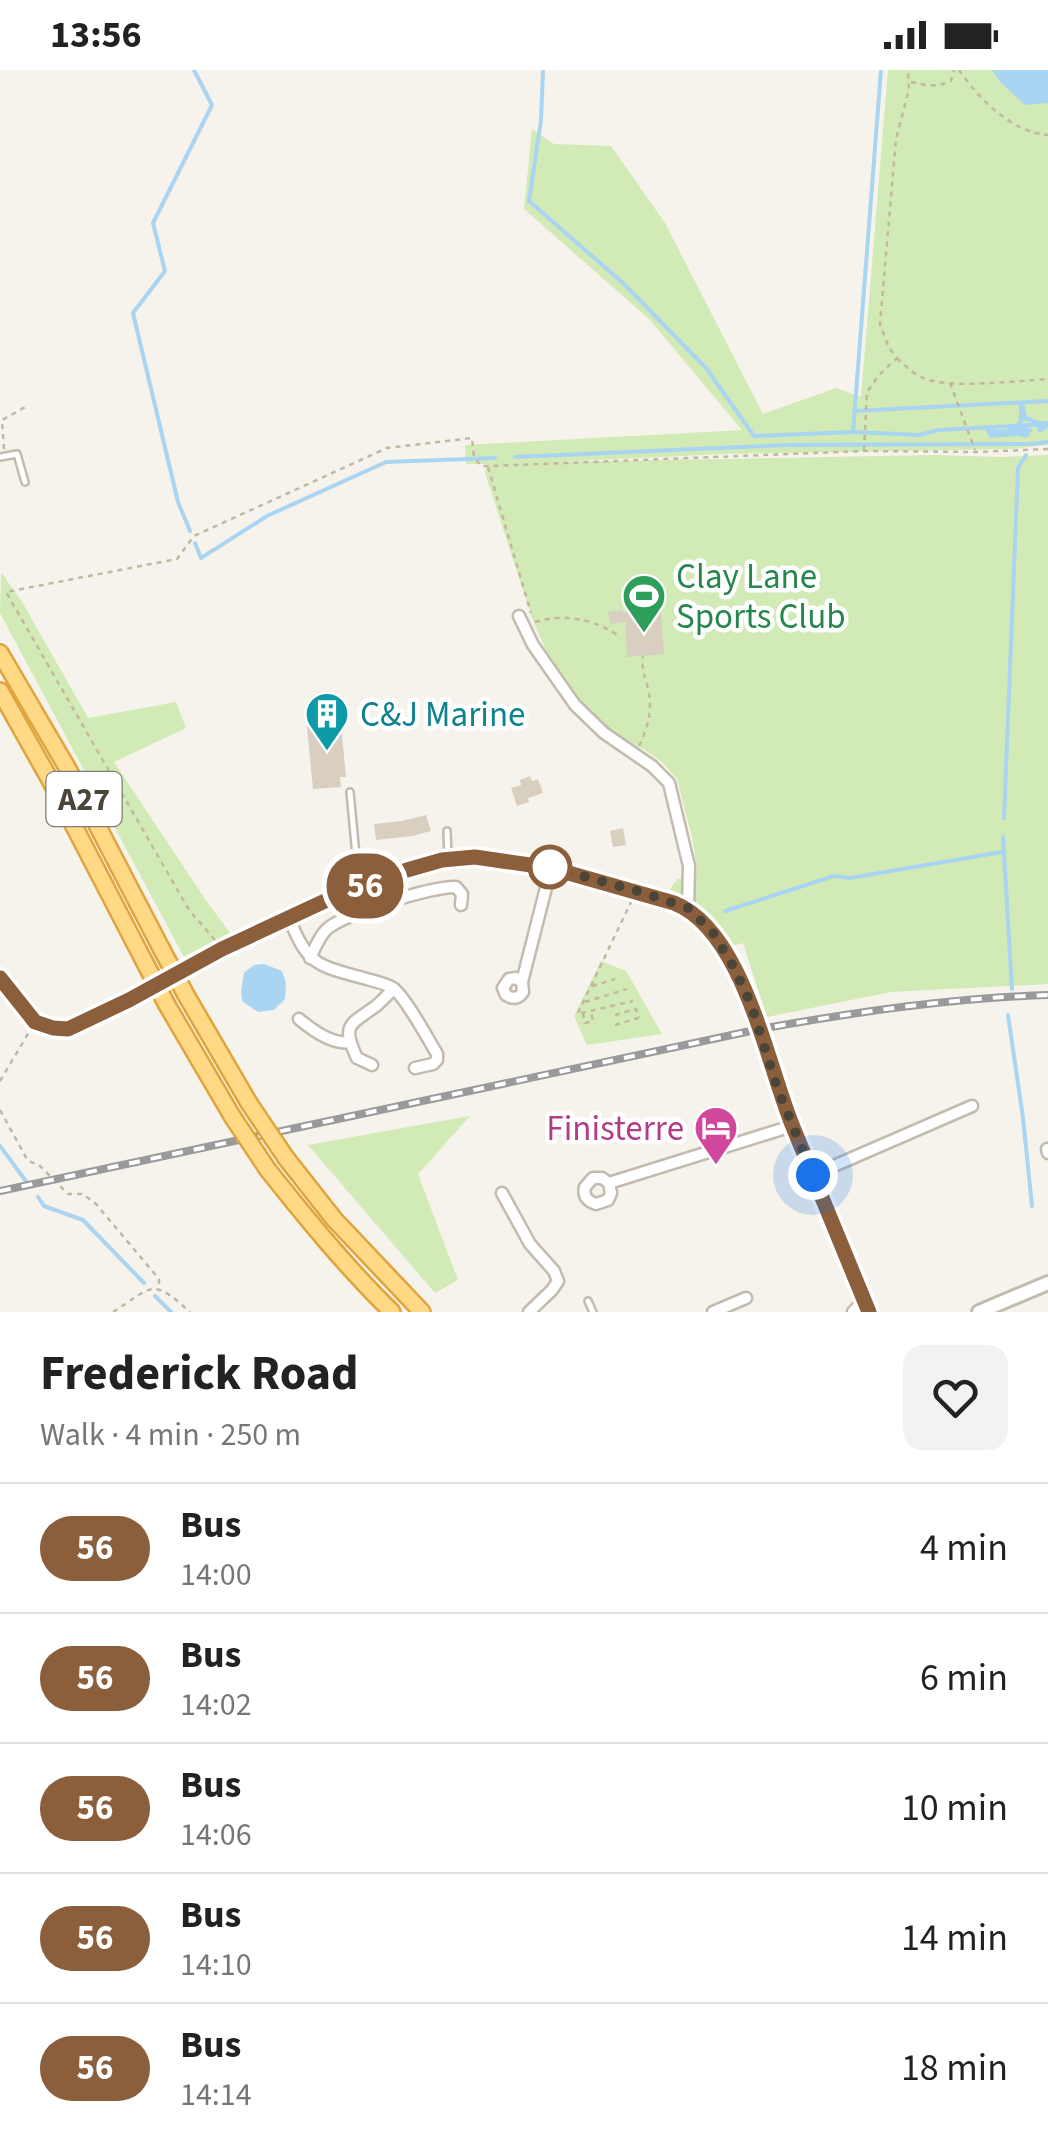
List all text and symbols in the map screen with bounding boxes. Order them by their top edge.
text: 13:56 [50,8,142,62]
place label: Clay Lane Sports Club [676,552,846,642]
sports icon: Clay Lane Sports Club [621,573,667,634]
place label: C&J Marine [360,690,525,740]
building icon: C&J Marine [304,691,350,752]
road number: A27 [46,772,122,826]
unlabelled marker [529,846,571,888]
line badge: 56 [320,854,410,918]
text: 56 [347,861,383,911]
place label: Finisterre [546,1104,684,1154]
hotel icon: Finisterre [693,1105,739,1166]
your location [788,1150,838,1200]
text: Frederick Road [40,1340,359,1408]
button: heart [903,1345,1008,1450]
text: Walk · 4 min · 250 m [40,1412,301,1458]
text: Bus [180,1498,241,1552]
text: 4 min [920,1521,1008,1575]
text: 56 [77,1523,113,1573]
text: 14:00 [180,1552,252,1598]
text: Bus [180,1628,241,1682]
text: 6 min [920,1651,1008,1705]
text: 56 [77,1653,113,1703]
text: 14:02 [180,1682,252,1728]
text: Bus [180,1758,241,1812]
text: 10 min [901,1781,1008,1835]
text: 56 [77,1783,113,1833]
text: 14:06 [180,1812,252,1858]
text: Bus [180,1888,241,1942]
text: 14 min [901,1911,1008,1965]
text: 56 [77,1913,113,1963]
text: 14:10 [180,1942,252,1988]
text: Bus [180,2018,241,2072]
text: 18 min [901,2041,1008,2095]
text: 56 [77,2043,113,2093]
text: 14:14 [180,2072,252,2118]

